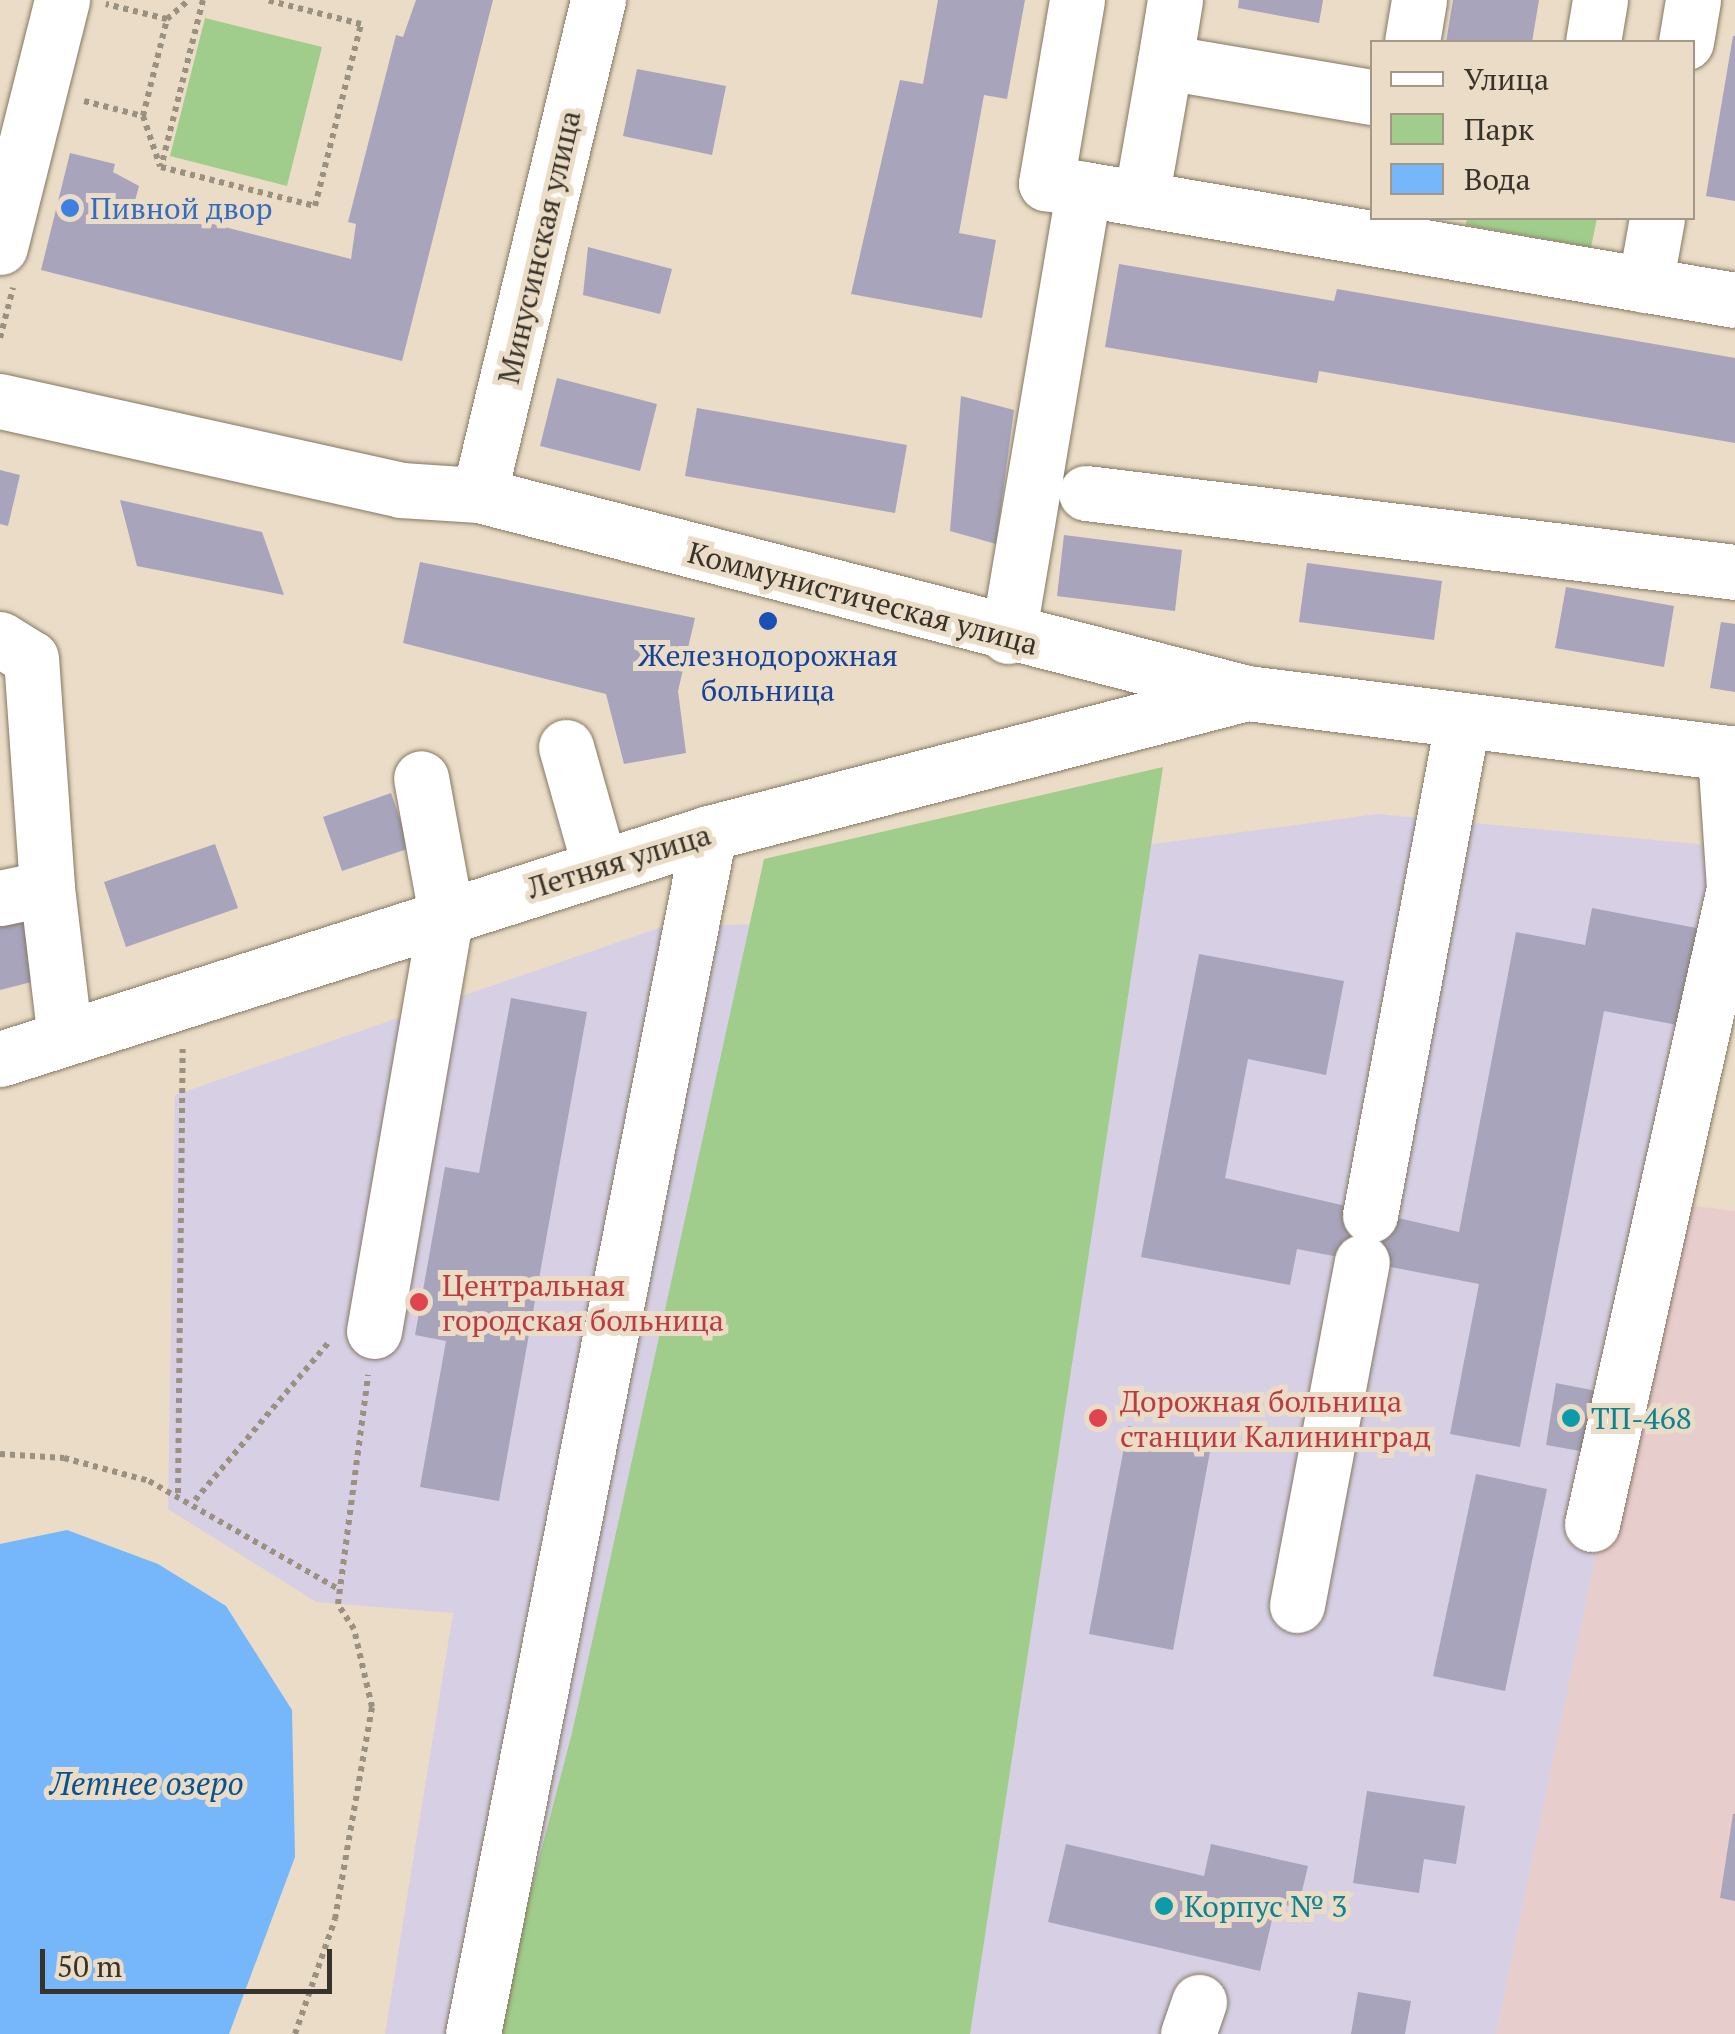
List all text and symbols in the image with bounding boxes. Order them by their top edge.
legend [1370,40,1695,220]
text: Улица [1464,59,1549,99]
street label: Минусинская улица [490,107,588,387]
text: Парк [1464,109,1534,149]
text: Вода [1464,159,1531,199]
place label: Пивной двор [90,190,273,226]
marker: Пивной двор [59,197,81,219]
street label: Коммунистическая улица [684,534,1042,662]
marker: Железнодорожная больница [757,610,779,632]
place label: Железнодорожная больница [638,637,898,708]
street label: Летняя улица [523,816,715,906]
place label: Центральная городская больница [442,1267,724,1338]
marker: Центральная городская больница [406,1289,432,1315]
place label: Дорожная больница станции Калининград [1120,1383,1431,1454]
place label: ТП-468 [1591,1400,1692,1436]
marker: Дорожная больница станции Калининград [1085,1405,1111,1431]
marker: ТП-468 [1560,1407,1582,1429]
water label: Летнее озеро [50,1764,244,1802]
place label: Корпус № 3 [1184,1888,1347,1924]
marker: Корпус № 3 [1153,1895,1175,1917]
scale bar [45,1929,338,1991]
text: 50 m [57,1946,122,1986]

